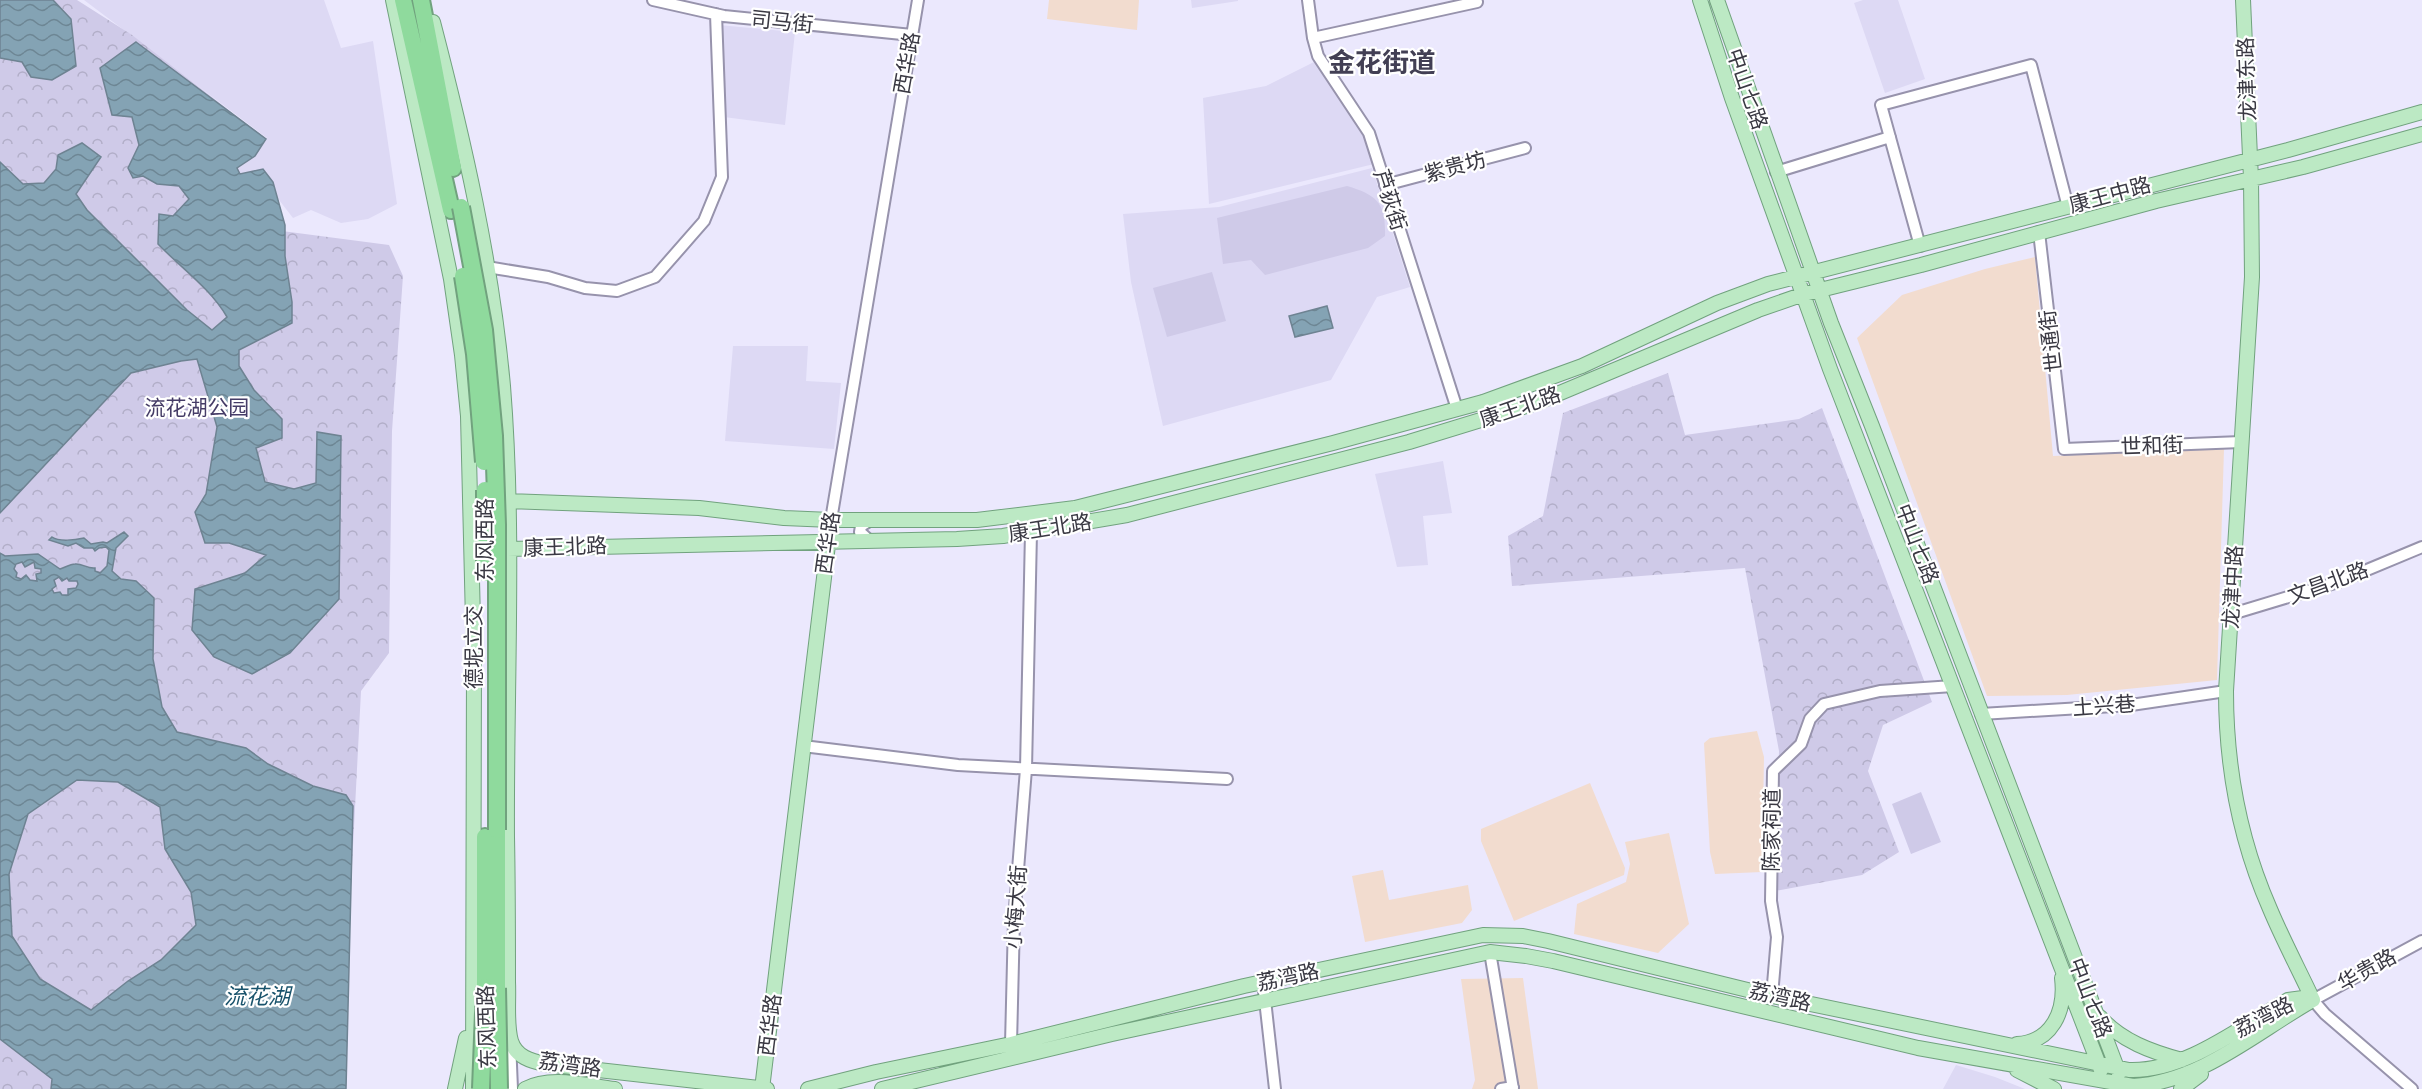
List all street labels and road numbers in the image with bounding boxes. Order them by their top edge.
street label: 司马街 [749,2,815,40]
street label: 西华路 [885,29,927,97]
street label: 龙津东路 [2229,37,2263,122]
street label: 中山七路 [1719,44,1777,134]
street label: 紫贵坊 [1420,142,1489,190]
street label: 芦荻街 [1366,165,1416,235]
street label: 康王中路 [2065,168,2154,220]
street label: 世通街 [2030,308,2070,374]
street label: 康王北路 [1475,377,1565,435]
street label: 世和街 [2120,428,2184,462]
street label: 东风西路 [468,498,500,582]
street label: 中山七路 [1888,499,1948,589]
street label: 康王北路 [1006,505,1094,549]
street label: 西华路 [807,509,847,576]
street label: 康王北路 [522,529,607,563]
street label: 龙津中路 [2214,544,2250,630]
street label: 文昌北路 [2283,553,2373,611]
street label: 德坭立交 [457,605,489,689]
street label: 土兴巷 [2071,687,2136,723]
street label: 陈家祠道 [1754,788,1788,872]
street label: 小梅大街 [996,864,1034,950]
street label: 华贵路 [2331,940,2402,998]
street label: 中山七路 [2061,953,2121,1043]
street label: 荔湾路 [1254,954,1322,998]
street label: 荔湾路 [1746,973,1815,1019]
street label: 东风西路 [469,985,503,1070]
street label: 荔湾路 [2228,988,2299,1045]
street label: 西华路 [749,992,789,1058]
street label: 荔湾路 [537,1044,604,1084]

